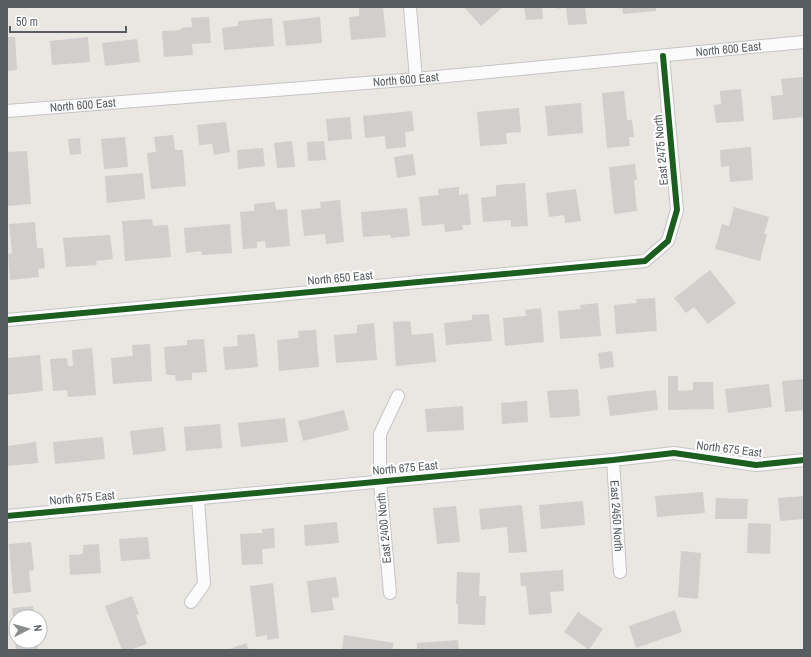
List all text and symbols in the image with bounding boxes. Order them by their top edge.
scale bar [10,8,126,34]
text: 50 m [16,14,38,30]
street label: North 600 East [695,38,762,60]
street label: North 600 East [372,69,440,90]
street label: North 600 East [49,95,116,116]
street label: East 2475 North [650,114,672,186]
street label: North 650 East [307,267,374,289]
street label: North 675 East [695,437,763,461]
street label: North 675 East [372,457,439,479]
street label: East 2450 North [606,480,627,552]
street label: North 675 East [49,487,116,509]
street label: East 2400 North [373,492,395,564]
north arrow [8,609,48,649]
text: N [31,624,45,632]

